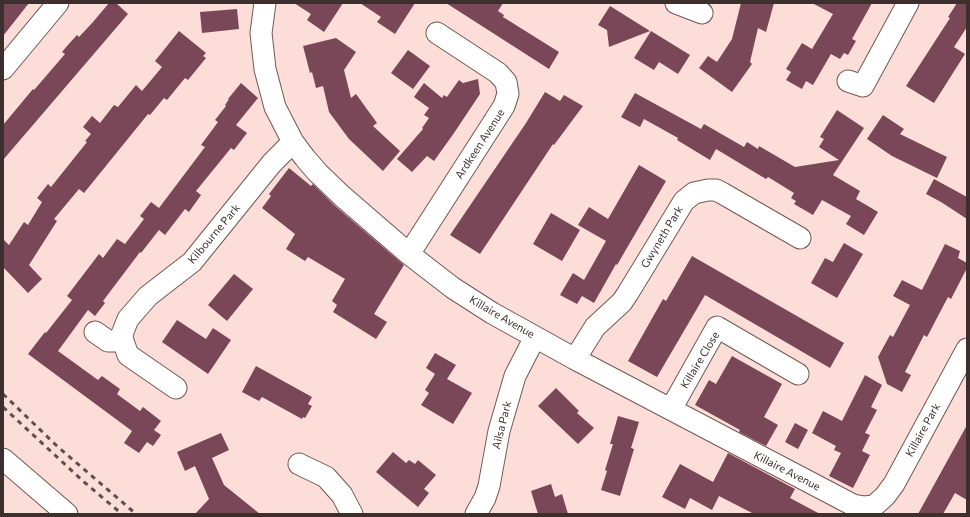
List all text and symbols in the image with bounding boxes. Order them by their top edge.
street label: Ardkeen Avenue [453,107,507,181]
street label: Kilbourne Park [185,201,243,267]
street label: Gwyneth Park [638,203,686,271]
street label: Killaire Avenue [467,293,537,341]
street label: Killaire Close [678,329,722,391]
street label: Ailsa Park [490,400,514,450]
street label: Killaire Park [903,401,943,459]
street label: Killaire Avenue [751,449,823,493]

